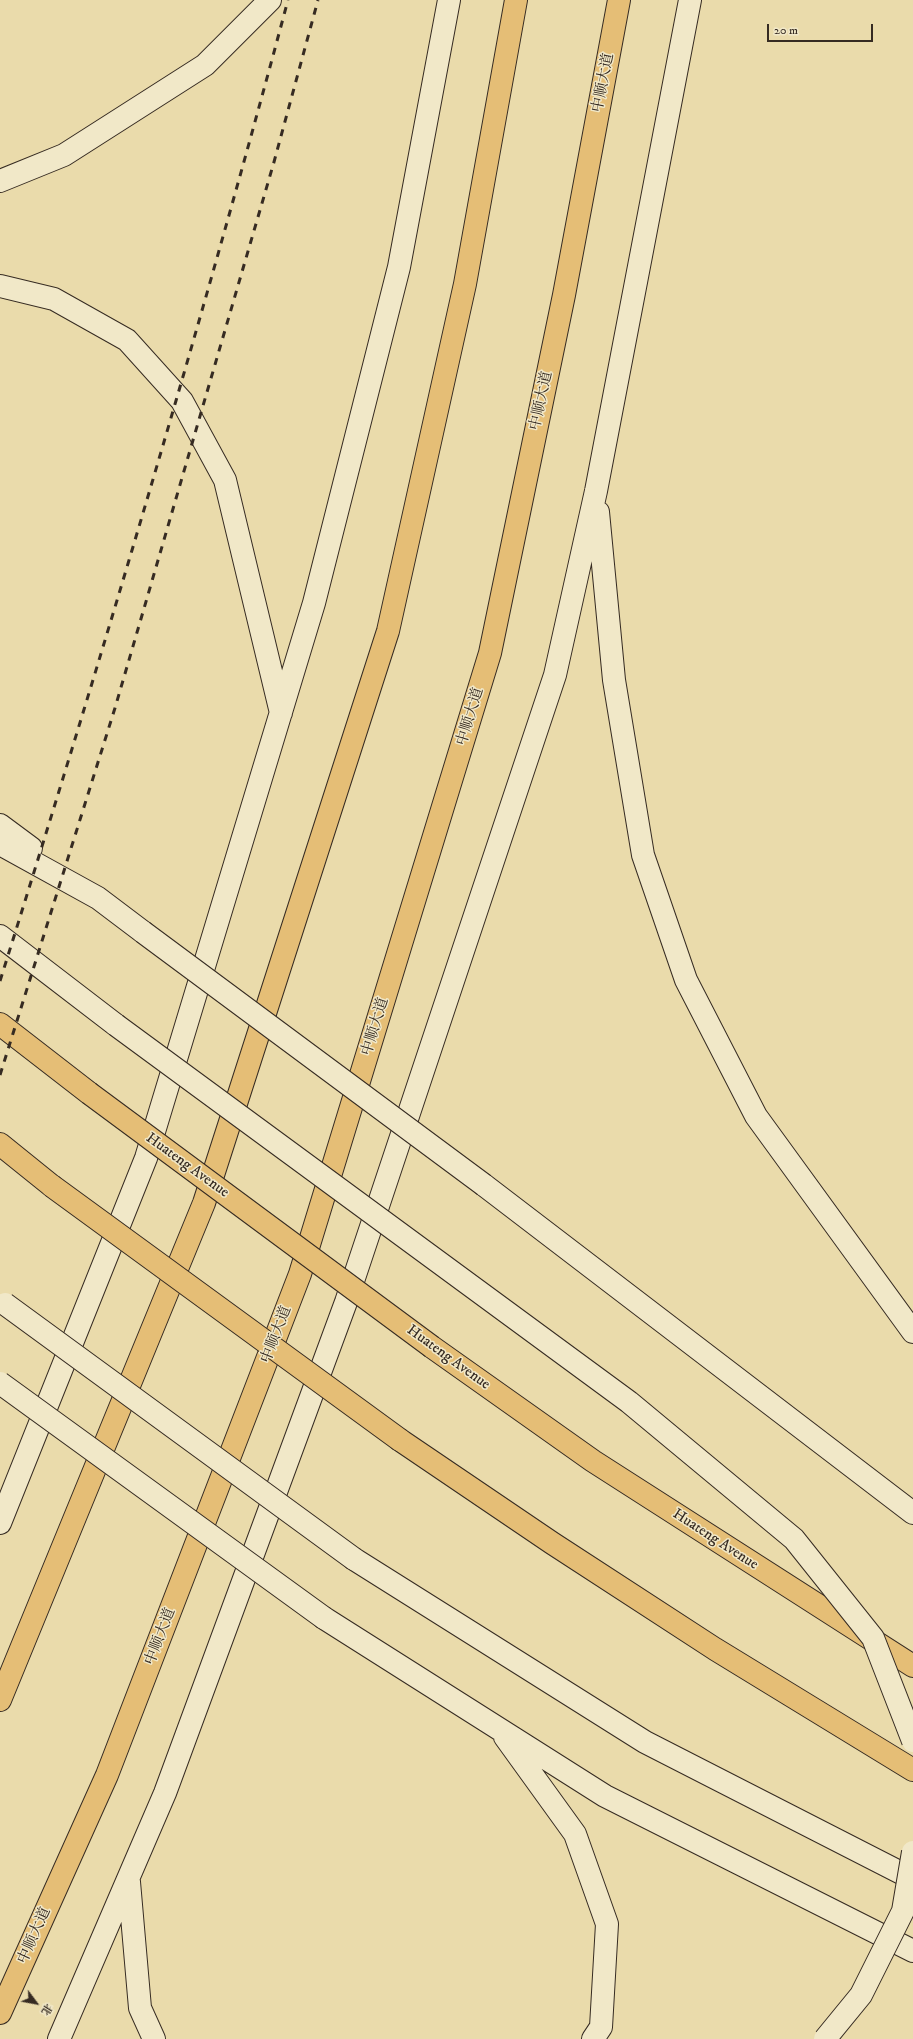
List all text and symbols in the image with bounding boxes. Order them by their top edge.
scale bar [769,16,875,42]
text: 20 m [774,23,798,38]
street label: 中顺大道 [589,52,619,114]
street label: 中顺大道 [527,370,557,432]
street label: 中顺大道 [454,686,488,748]
street label: 中顺大道 [359,996,393,1058]
street label: Huateng Avenue [142,1130,232,1202]
street label: 中顺大道 [258,1304,296,1366]
street label: Huateng Avenue [403,1322,493,1394]
street label: Huateng Avenue [669,1506,761,1574]
street label: 中顺大道 [142,1606,180,1668]
street label: 中顺大道 [15,1905,55,1967]
north arrow [16,1983,56,2023]
text: 北 [37,2001,55,2018]

